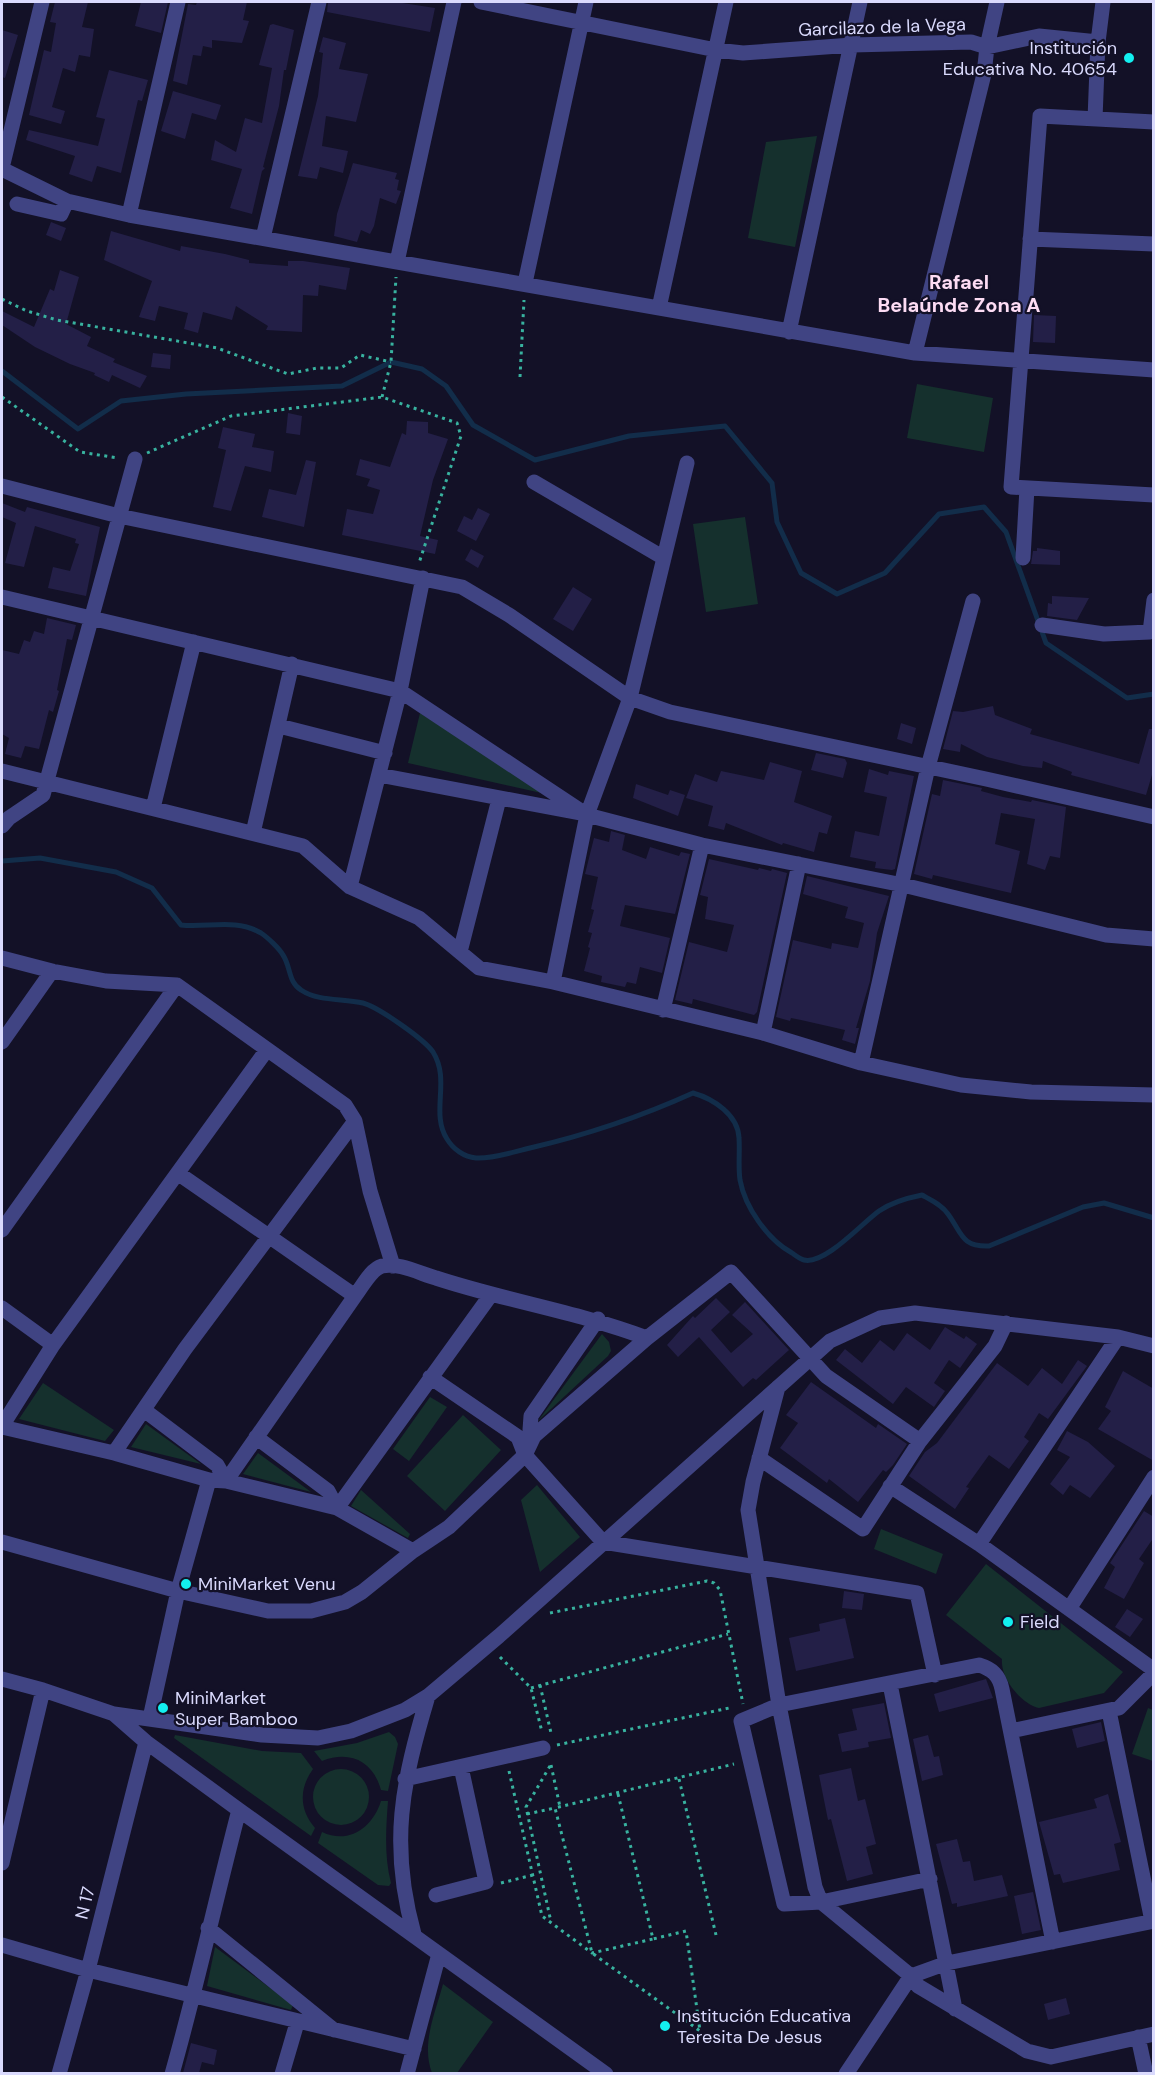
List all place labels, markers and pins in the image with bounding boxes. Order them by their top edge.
place label: Institución Educativa No. 40654 [943,36,1117,81]
marker: Institución Educativa No. 40654 [1122,51,1136,65]
place label: MiniMarket Venu [198,1572,336,1596]
marker: MiniMarket Venu [179,1577,193,1591]
place label: Field [1020,1610,1059,1634]
marker: Field [1001,1615,1015,1629]
place label: MiniMarket Super Bamboo [175,1686,298,1731]
marker: MiniMarket Super Bamboo [156,1701,170,1715]
place label: Institución Educativa Teresita De Jesus [677,2004,851,2049]
marker: Institución Educativa Teresita De Jesus [658,2019,672,2033]

